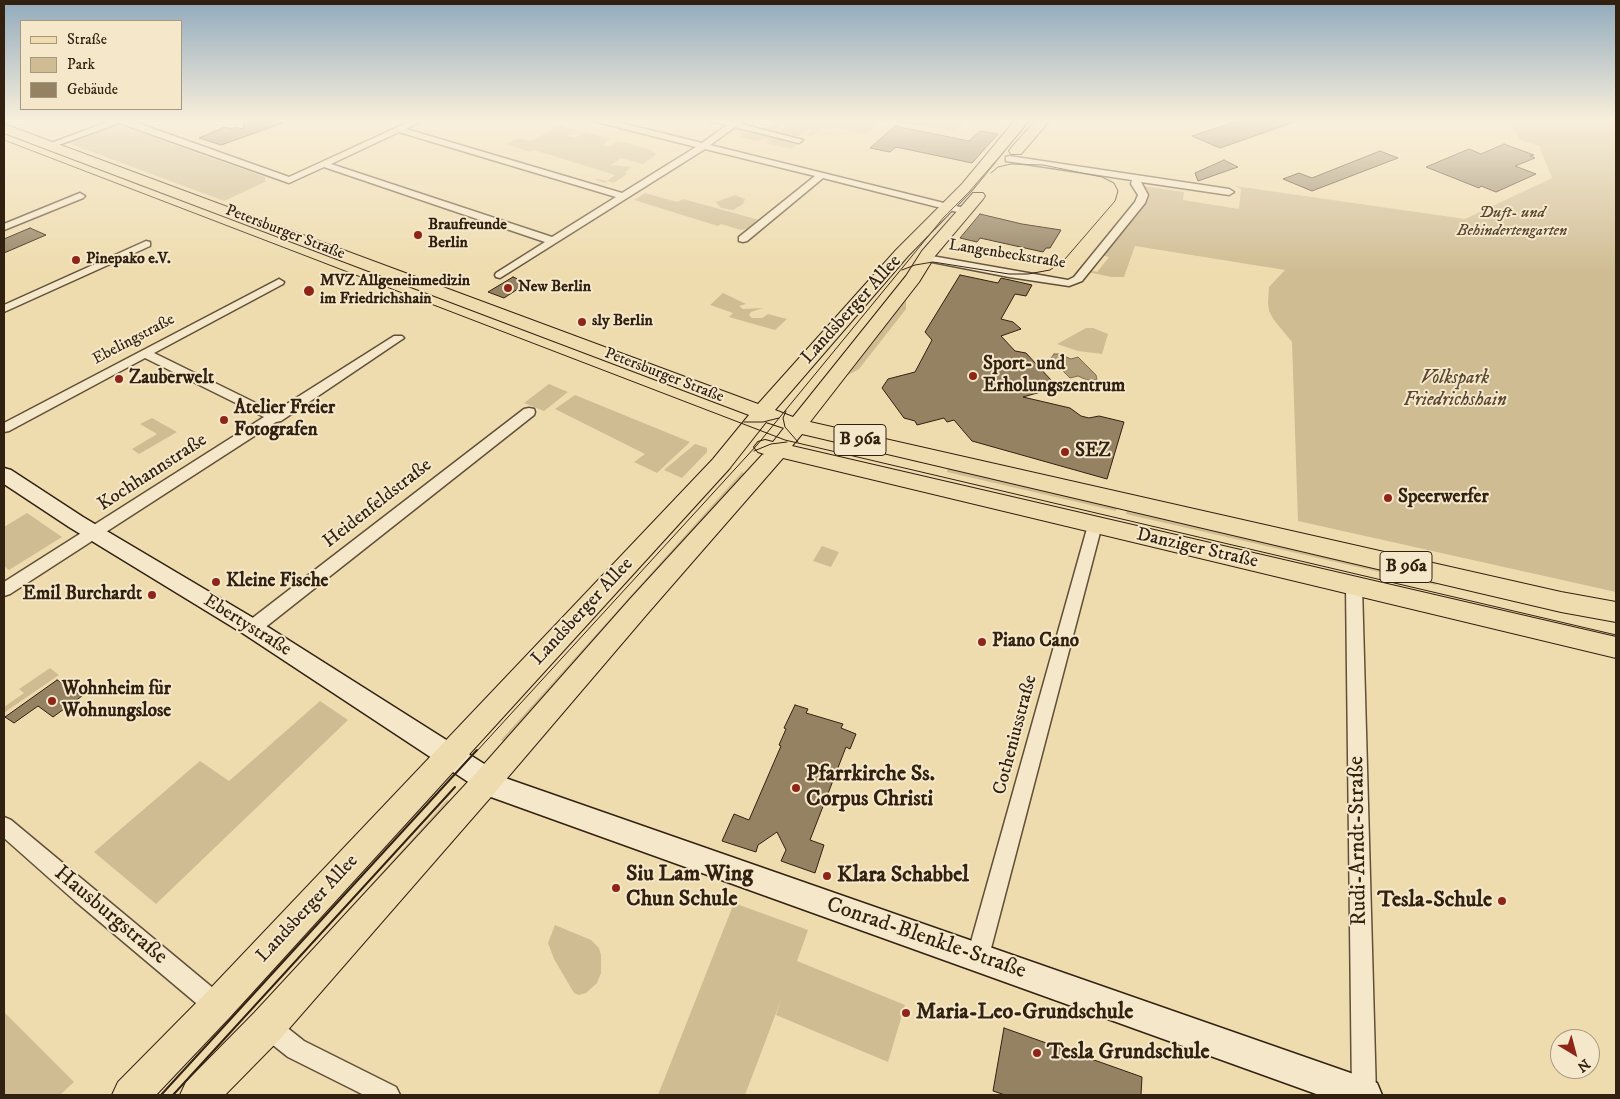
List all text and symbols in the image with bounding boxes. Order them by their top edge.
legend [20,20,182,110]
text: Straße [67,30,107,49]
text: Park [67,55,95,74]
text: Gebäude [67,80,118,99]
street label: Petersburger Straße [223,201,347,265]
park label: Duft- und Behindertengarten [1457,204,1567,242]
place label: Braufreunde Berlin [428,216,507,254]
marker: Braufreunde Berlin [412,229,424,241]
street label: Langenbeckstraße [947,236,1067,274]
place label: Pinepako e.V. [86,250,171,270]
street label: Landsberger Allee [797,251,907,369]
marker: Pinepako e.V. [70,254,82,266]
place label: MVZ Allgeneinmedizin im Friedrichshain [320,272,470,310]
place label: New Berlin [518,278,591,298]
marker: New Berlin [502,282,514,294]
marker: MVZ Allgeneinmedizin im Friedrichshain [302,284,316,298]
street label: Ebelingstraße [90,310,178,370]
place label: sly Berlin [592,312,653,332]
marker: sly Berlin [576,316,588,328]
street label: Petersburger Straße [602,344,726,408]
place label: Sport- und Erholungszentrum [983,354,1125,398]
place label: Zauberwelt [129,368,214,390]
park label: Volkspark Friedrichshain [1403,368,1507,412]
marker: Sport- und Erholungszentrum [967,370,979,382]
marker: Zauberwelt [113,373,125,385]
place label: Atelier Freier Fotografen [234,398,335,442]
marker: Atelier Freier Fotografen [218,414,230,426]
road number: B 96a [834,424,886,456]
street label: Kochhannstraße [94,429,212,517]
place label: SEZ [1075,441,1111,463]
marker: SEZ [1059,446,1071,458]
street label: Heidenfeldstraße [319,454,437,554]
place label: Speerwerfer [1398,487,1488,509]
marker: Speerwerfer [1382,492,1394,504]
street label: Danziger Straße [1134,524,1260,574]
road number: B 96a [1380,552,1432,582]
street label: Landsberger Allee [527,553,639,671]
place label: Kleine Fische [226,571,328,593]
marker: Kleine Fische [210,576,222,588]
place label: Emil Burchardt [23,584,142,606]
marker: Emil Burchardt [146,589,158,601]
street label: Ebertystraße [199,590,295,662]
place label: Piano Cano [992,631,1079,653]
marker: Piano Cano [976,636,988,648]
street label: Cotheniusstraße [989,673,1043,797]
place label: Wohnheim für Wohnungslose [62,679,171,723]
marker: Wohnheim für Wohnungslose [46,695,58,707]
street label: Rudi-Arndt-Straße [1344,756,1374,926]
place label: Pfarrkirche Ss. Corpus Christi [806,762,935,814]
marker: Pfarrkirche Ss. Corpus Christi [790,782,802,794]
street label: Landsberger Allee [252,850,364,968]
street label: Hausburgstraße [48,861,172,971]
place label: Siu Lam Wing Chun Schule [626,862,753,914]
place label: Klara Schabbel [837,863,969,889]
marker: Klara Schabbel [821,870,833,882]
marker: Siu Lam Wing Chun Schule [610,882,622,894]
place label: Tesla-Schule [1378,888,1492,914]
street label: Conrad-Blenkle-Straße [823,892,1029,986]
marker: Tesla-Schule [1496,895,1508,907]
place label: Maria-Leo-Grundschule [916,1000,1133,1026]
marker: Maria-Leo-Grundschule [900,1007,912,1019]
north arrow [1550,1029,1600,1079]
place label: Tesla Grundschule [1047,1040,1210,1066]
marker: Tesla Grundschule [1031,1047,1043,1059]
text: N [1573,1055,1593,1076]

